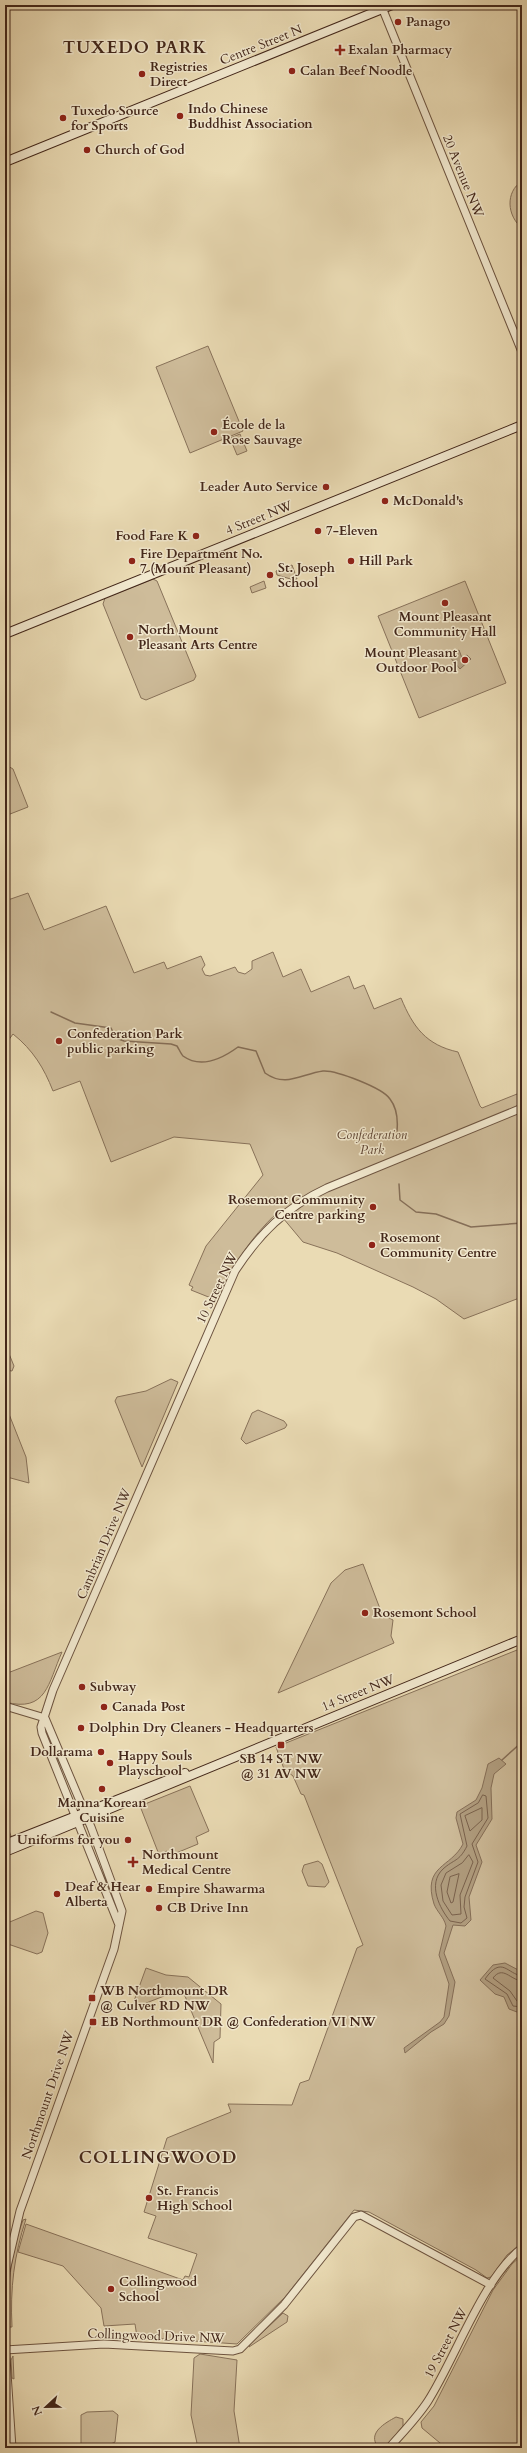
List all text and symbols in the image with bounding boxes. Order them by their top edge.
place label: Panago [406,13,451,31]
marker: Panago [393,17,403,27]
street label: Centre Street N [217,20,305,70]
district label: TUXEDO PARK [63,36,207,59]
place label: Exalan Pharmacy [348,41,453,59]
marker: Exalan Pharmacy [335,45,345,55]
place label: Registries Direct [150,58,208,91]
place label: Calan Beef Noodle [300,62,413,80]
marker: Calan Beef Noodle [287,66,297,76]
marker: Registries Direct [137,69,147,79]
place label: Indo Chinese Buddhist Association [188,100,313,133]
place label: Tuxedo Source for Sports [71,102,159,135]
marker: Indo Chinese Buddhist Association [175,111,185,121]
marker: Tuxedo Source for Sports [58,113,68,123]
street label: 20 Avenue NW [438,132,488,221]
place label: Church of God [95,141,185,159]
marker: Church of God [82,145,92,155]
place label: École de la Rose Sauvage [222,416,302,449]
marker: École de la Rose Sauvage [209,427,219,437]
place label: Leader Auto Service [200,478,318,496]
marker: Leader Auto Service [321,482,331,492]
place label: McDonald's [393,492,464,510]
street label: 4 Street NW [223,496,296,540]
marker: McDonald's [380,496,390,506]
place label: 7-Eleven [326,522,378,540]
marker: 7-Eleven [313,526,323,536]
place label: Food Fare K [116,527,188,545]
marker: Food Fare K [191,531,201,541]
place label: Fire Department No. 7 (Mount Pleasant) [140,545,263,578]
place label: Hill Park [359,552,414,570]
marker: Fire Department No. 7 (Mount Pleasant) [127,556,137,566]
marker: Hill Park [346,556,356,566]
place label: St. Joseph School [278,559,335,592]
marker: St. Joseph School [265,570,275,580]
marker: Mount Pleasant Community Hall [440,598,450,608]
place label: Mount Pleasant Community Hall [394,608,497,641]
place label: North Mount Pleasant Arts Centre [138,621,258,654]
marker: North Mount Pleasant Arts Centre [125,632,135,642]
place label: Mount Pleasant Outdoor Pool [365,644,457,677]
marker: Mount Pleasant Outdoor Pool [460,655,470,665]
place label: Confederation Park public parking [67,1025,184,1058]
marker: Confederation Park public parking [54,1036,64,1046]
park label: Confederation Park [337,1126,408,1159]
place label: Rosemont Community Centre parking [228,1191,366,1224]
marker: Rosemont Community Centre parking [368,1202,378,1212]
place label: Rosemont Community Centre [380,1229,497,1262]
marker: Rosemont Community Centre [367,1240,377,1250]
street label: 10 Street NW [192,1249,242,1327]
street label: Cambrian Drive NW [73,1485,136,1602]
place label: Rosemont School [373,1604,477,1622]
marker: Rosemont School [360,1608,370,1618]
street label: 14 Street NW [319,1670,398,1716]
place label: Subway [90,1678,137,1696]
marker: Subway [77,1682,87,1692]
place label: Canada Post [112,1698,185,1716]
marker: Canada Post [99,1702,109,1712]
place label: Dolphin Dry Cleaners - Headquarters [89,1719,314,1737]
marker: Dolphin Dry Cleaners - Headquarters [76,1723,86,1733]
marker: SB 14 ST NW @ 31 AV NW [276,1740,286,1750]
place label: Dollarama [30,1743,94,1761]
marker: Dollarama [96,1747,106,1757]
place label: Happy Souls Playschool [118,1747,192,1780]
place label: SB 14 ST NW @ 31 AV NW [240,1750,322,1783]
marker: Happy Souls Playschool [105,1758,115,1768]
marker: Manna Korean Cuisine [97,1784,107,1794]
place label: Manna Korean Cuisine [57,1794,147,1827]
place label: Uniforms for you [17,1831,120,1849]
marker: Uniforms for you [123,1835,133,1845]
place label: Northmount Medical Centre [142,1846,231,1879]
marker: Northmount Medical Centre [127,1856,139,1868]
place label: Deaf & Hear Alberta [65,1878,141,1911]
place label: Empire Shawarma [157,1880,266,1898]
marker: Empire Shawarma [144,1884,154,1894]
marker: Deaf & Hear Alberta [52,1889,62,1899]
place label: CB Drive Inn [167,1899,249,1917]
marker: CB Drive Inn [154,1903,164,1913]
place label: WB Northmount DR @ Culver RD NW [99,1982,229,2015]
marker: WB Northmount DR @ Culver RD NW [87,1993,97,2003]
place label: EB Northmount DR @ Confederation VI NW [101,2013,376,2031]
marker: EB Northmount DR @ Confederation VI NW [88,2017,98,2027]
street label: Northmount Drive NW [18,2028,79,2162]
district label: COLLINGWOOD [79,2146,237,2169]
place label: St. Francis High School [157,2182,232,2215]
marker: St. Francis High School [144,2193,154,2203]
place label: Collingwood School [119,2273,198,2306]
marker: Collingwood School [106,2284,116,2294]
street label: 19 Street NW [420,2304,472,2381]
street label: Collingwood Drive NW [87,2325,225,2347]
north arrow [26,2387,66,2427]
text: N [28,2403,46,2418]

